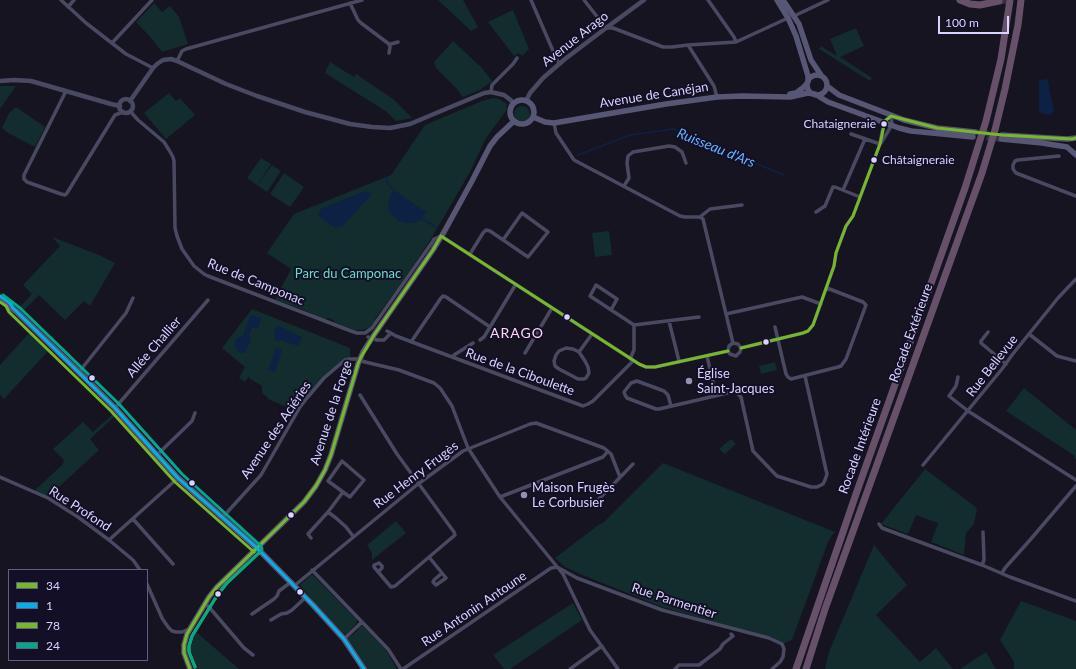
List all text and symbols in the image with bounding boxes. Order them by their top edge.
street label: Avenue Arago [539,8,611,70]
scale bar [940,8,1011,34]
text: 100 m [945,15,979,30]
street label: Avenue de Canéjan [598,79,710,111]
place label: Chataigneraie [804,117,876,131]
marker: Chataigneraie [879,119,889,129]
water label: Ruisseau d'Ars [674,125,758,171]
place label: Châtaigneraie [882,153,954,167]
marker: Châtaigneraie [869,155,879,165]
street label: Rue de Camponac [205,255,307,309]
park label: Parc du Camponac [295,266,401,282]
street label: Rocade Extérieure [886,281,936,385]
unlabelled marker [562,312,572,322]
street label: Allée Challier [123,313,185,381]
district label: ARAGO [490,325,544,341]
street label: Rue Bellevue [963,332,1021,400]
unlabelled marker [761,337,771,347]
street label: Rue de la Ciboulette [463,345,577,399]
street label: Avenue de la Forge [307,359,355,467]
place label: Église Saint-Jacques [697,366,774,397]
unlabelled marker [87,373,97,383]
marker: Église Saint-Jacques [684,376,694,386]
street label: Avenue des Aciéries [237,378,315,482]
street label: Rocade Intérieure [835,396,885,496]
street label: Rue Henry Frugès [371,438,461,512]
unlabelled marker [187,478,197,488]
place label: Maison Frugès Le Corbusier [532,480,615,511]
street label: Rue Profond [46,483,114,535]
marker: Maison Frugès Le Corbusier [519,490,529,500]
unlabelled marker [286,510,296,520]
street label: Rue Antonin Antoune [418,568,530,650]
legend [8,569,148,661]
text: 34 [46,578,60,593]
street label: Rue Parmentier [630,580,718,622]
unlabelled marker [295,587,305,597]
unlabelled marker [213,589,223,599]
text: 1 [46,598,53,613]
text: 78 [46,618,60,633]
text: 24 [46,638,60,653]

